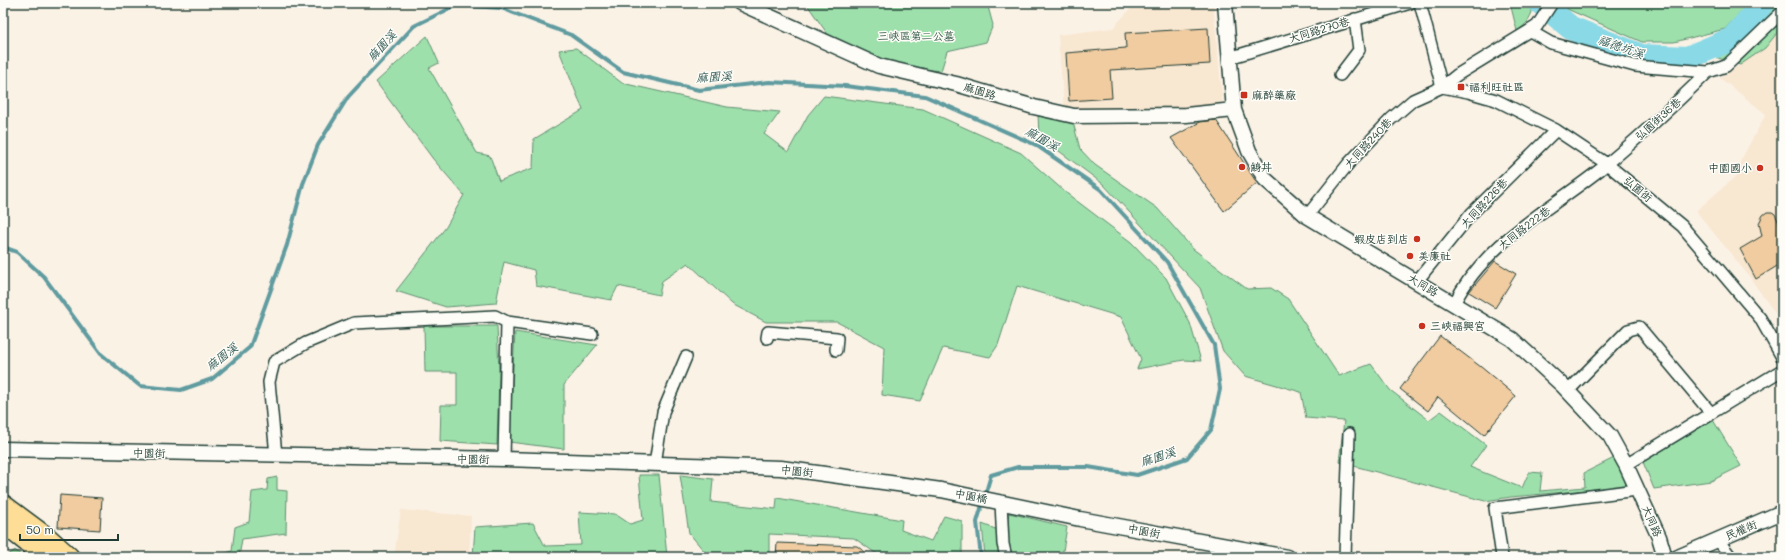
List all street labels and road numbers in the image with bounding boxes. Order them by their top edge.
street label: 大同路270巷 [1287,13,1351,46]
street label: 麻園路 [962,79,998,103]
street label: 弘園街36巷 [1631,94,1684,143]
street label: 大同路240巷 [1341,114,1395,171]
street label: 弘園街 [1621,172,1657,206]
street label: 大同路226巷 [1457,175,1511,231]
street label: 大同路222巷 [1494,202,1553,253]
street label: 大同路 [1405,270,1441,299]
street label: 中園街 [132,445,167,460]
street label: 中園街 [456,451,491,466]
street label: 中園街 [780,461,815,480]
street label: 中園橋 [953,485,989,506]
street label: 大同路 [1639,503,1666,539]
street label: 民權街 [1723,516,1760,543]
street label: 中園街 [1126,520,1163,541]

